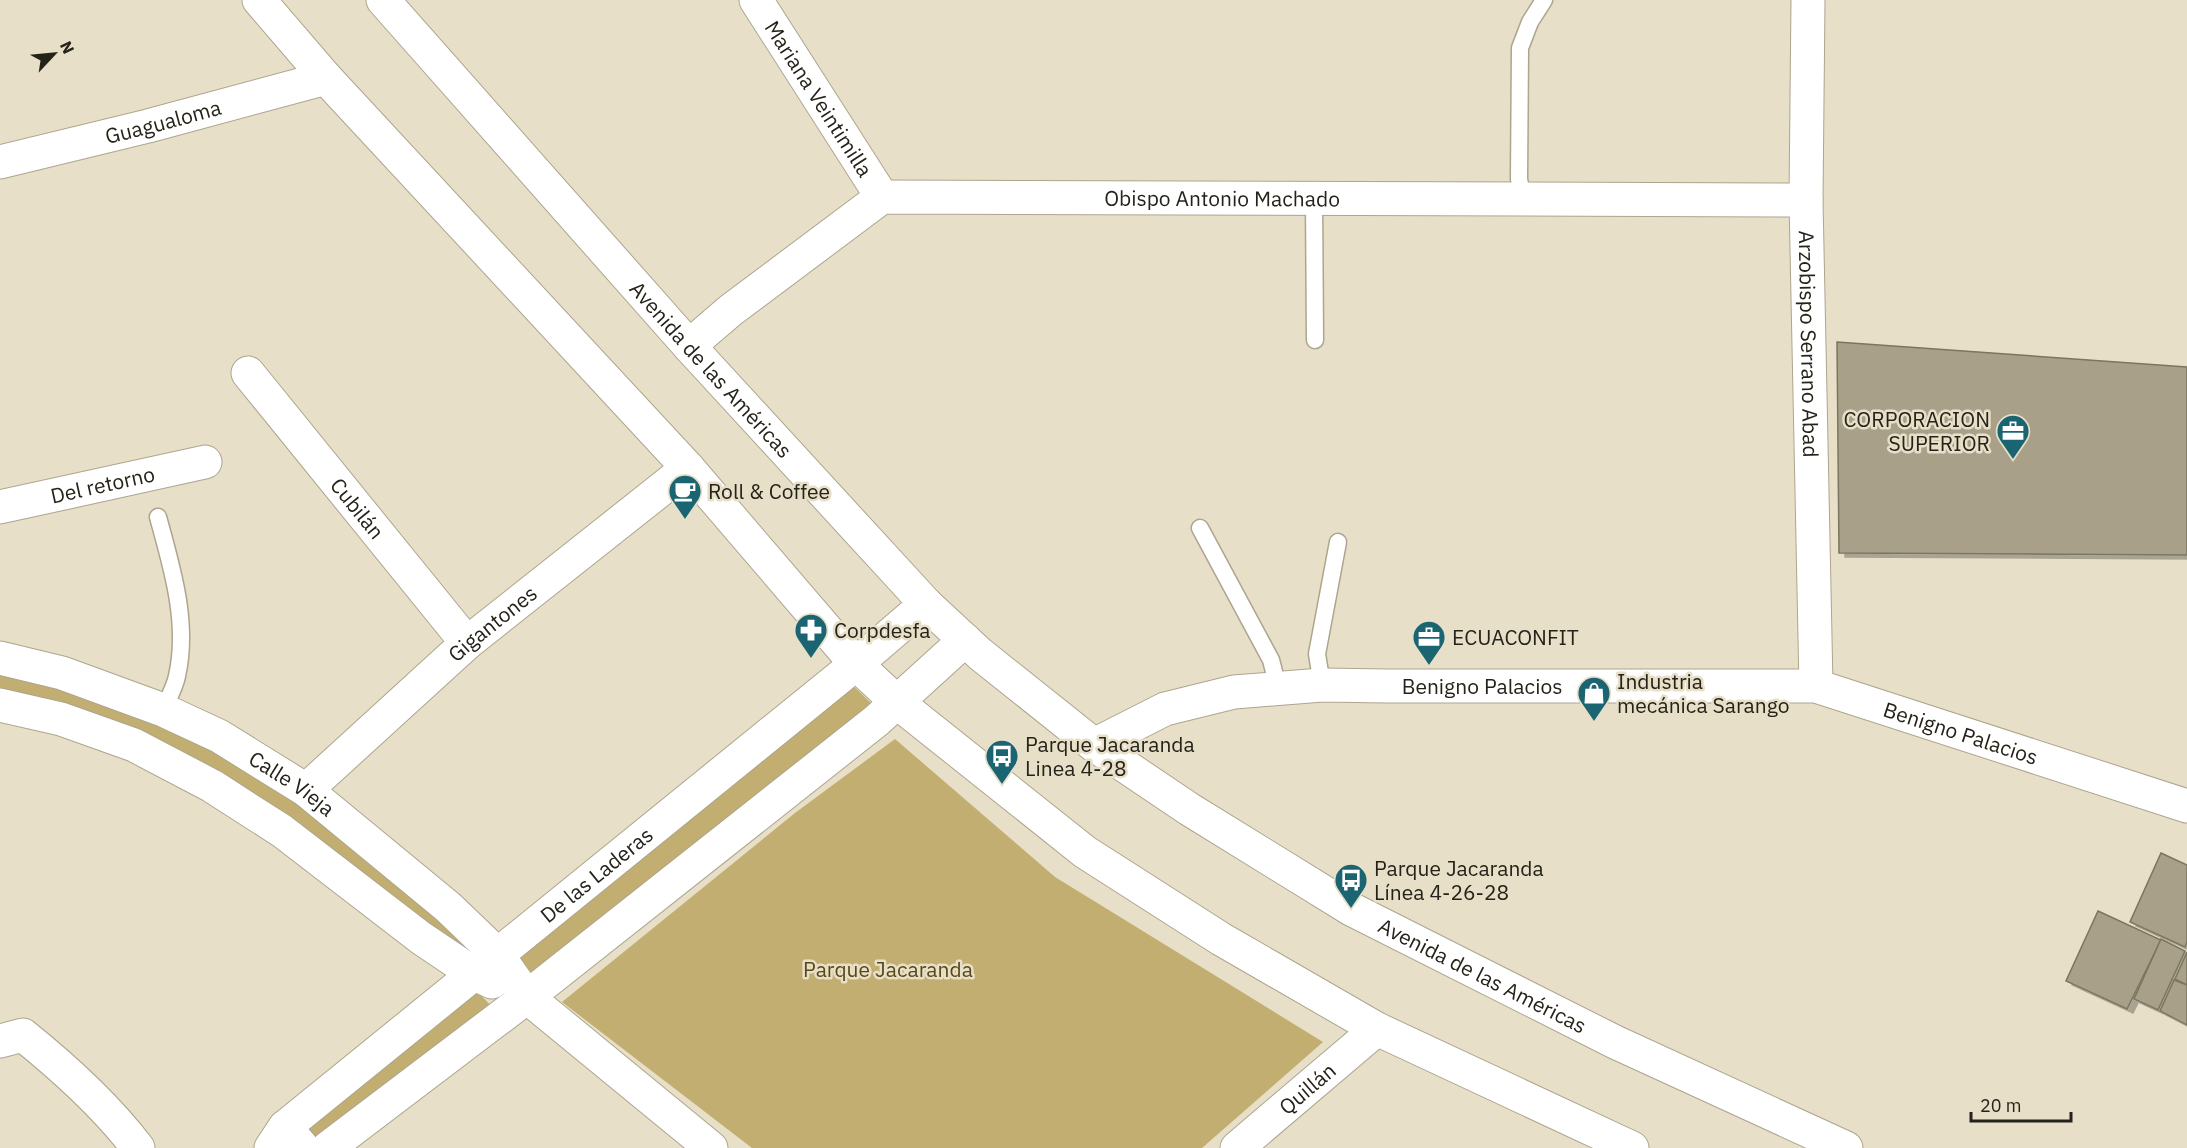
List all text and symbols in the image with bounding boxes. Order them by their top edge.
street label: Mariana Veintimilla [759,15,879,182]
north arrow [24,24,84,84]
text: N [56,38,79,57]
street label: Guagualoma [102,93,224,150]
street label: Obispo Antonio Machado [1104,184,1340,212]
street label: Arzobispo Serrano Abad [1793,230,1825,458]
street label: Avenida de las Américas [624,275,799,464]
place label: CORPORACION SUPERIOR [1844,405,1990,457]
office icon: CORPORACION SUPERIOR [1995,413,2031,460]
street label: Del retorno [48,459,157,510]
street label: Cubilán [324,472,391,545]
cafe icon: Roll & Coffee [667,473,703,520]
place label: Roll & Coffee [708,477,830,505]
street label: Gigantones [442,579,543,668]
pharmacy icon: Corpdesfa [793,612,829,659]
place label: Corpdesfa [834,616,931,644]
office icon: ECUACONFIT [1411,619,1447,666]
place label: ECUACONFIT [1452,623,1579,651]
place label: Industria mecánica Sarango [1617,667,1789,719]
street label: Benigno Palacios [1402,672,1562,700]
shop icon: Industria mecánica Sarango [1576,675,1612,722]
street label: Benigno Palacios [1880,695,2041,771]
place label: Parque Jacaranda Linea 4-28 [1025,730,1195,782]
bus stop icon: Parque Jacaranda Linea 4-28 [984,738,1020,785]
street label: Calle Vieja [244,744,341,822]
street label: De las Laderas [534,820,658,929]
place label: Parque Jacaranda Línea 4-26-28 [1374,854,1544,906]
bus stop icon: Parque Jacaranda Línea 4-26-28 [1333,862,1369,909]
street label: Avenida de las Américas [1374,911,1591,1039]
park label: Parque Jacaranda [803,955,973,983]
street label: Quillán [1273,1056,1342,1121]
scale bar [1971,1085,2072,1123]
text: 20 m [1980,1094,2022,1117]

